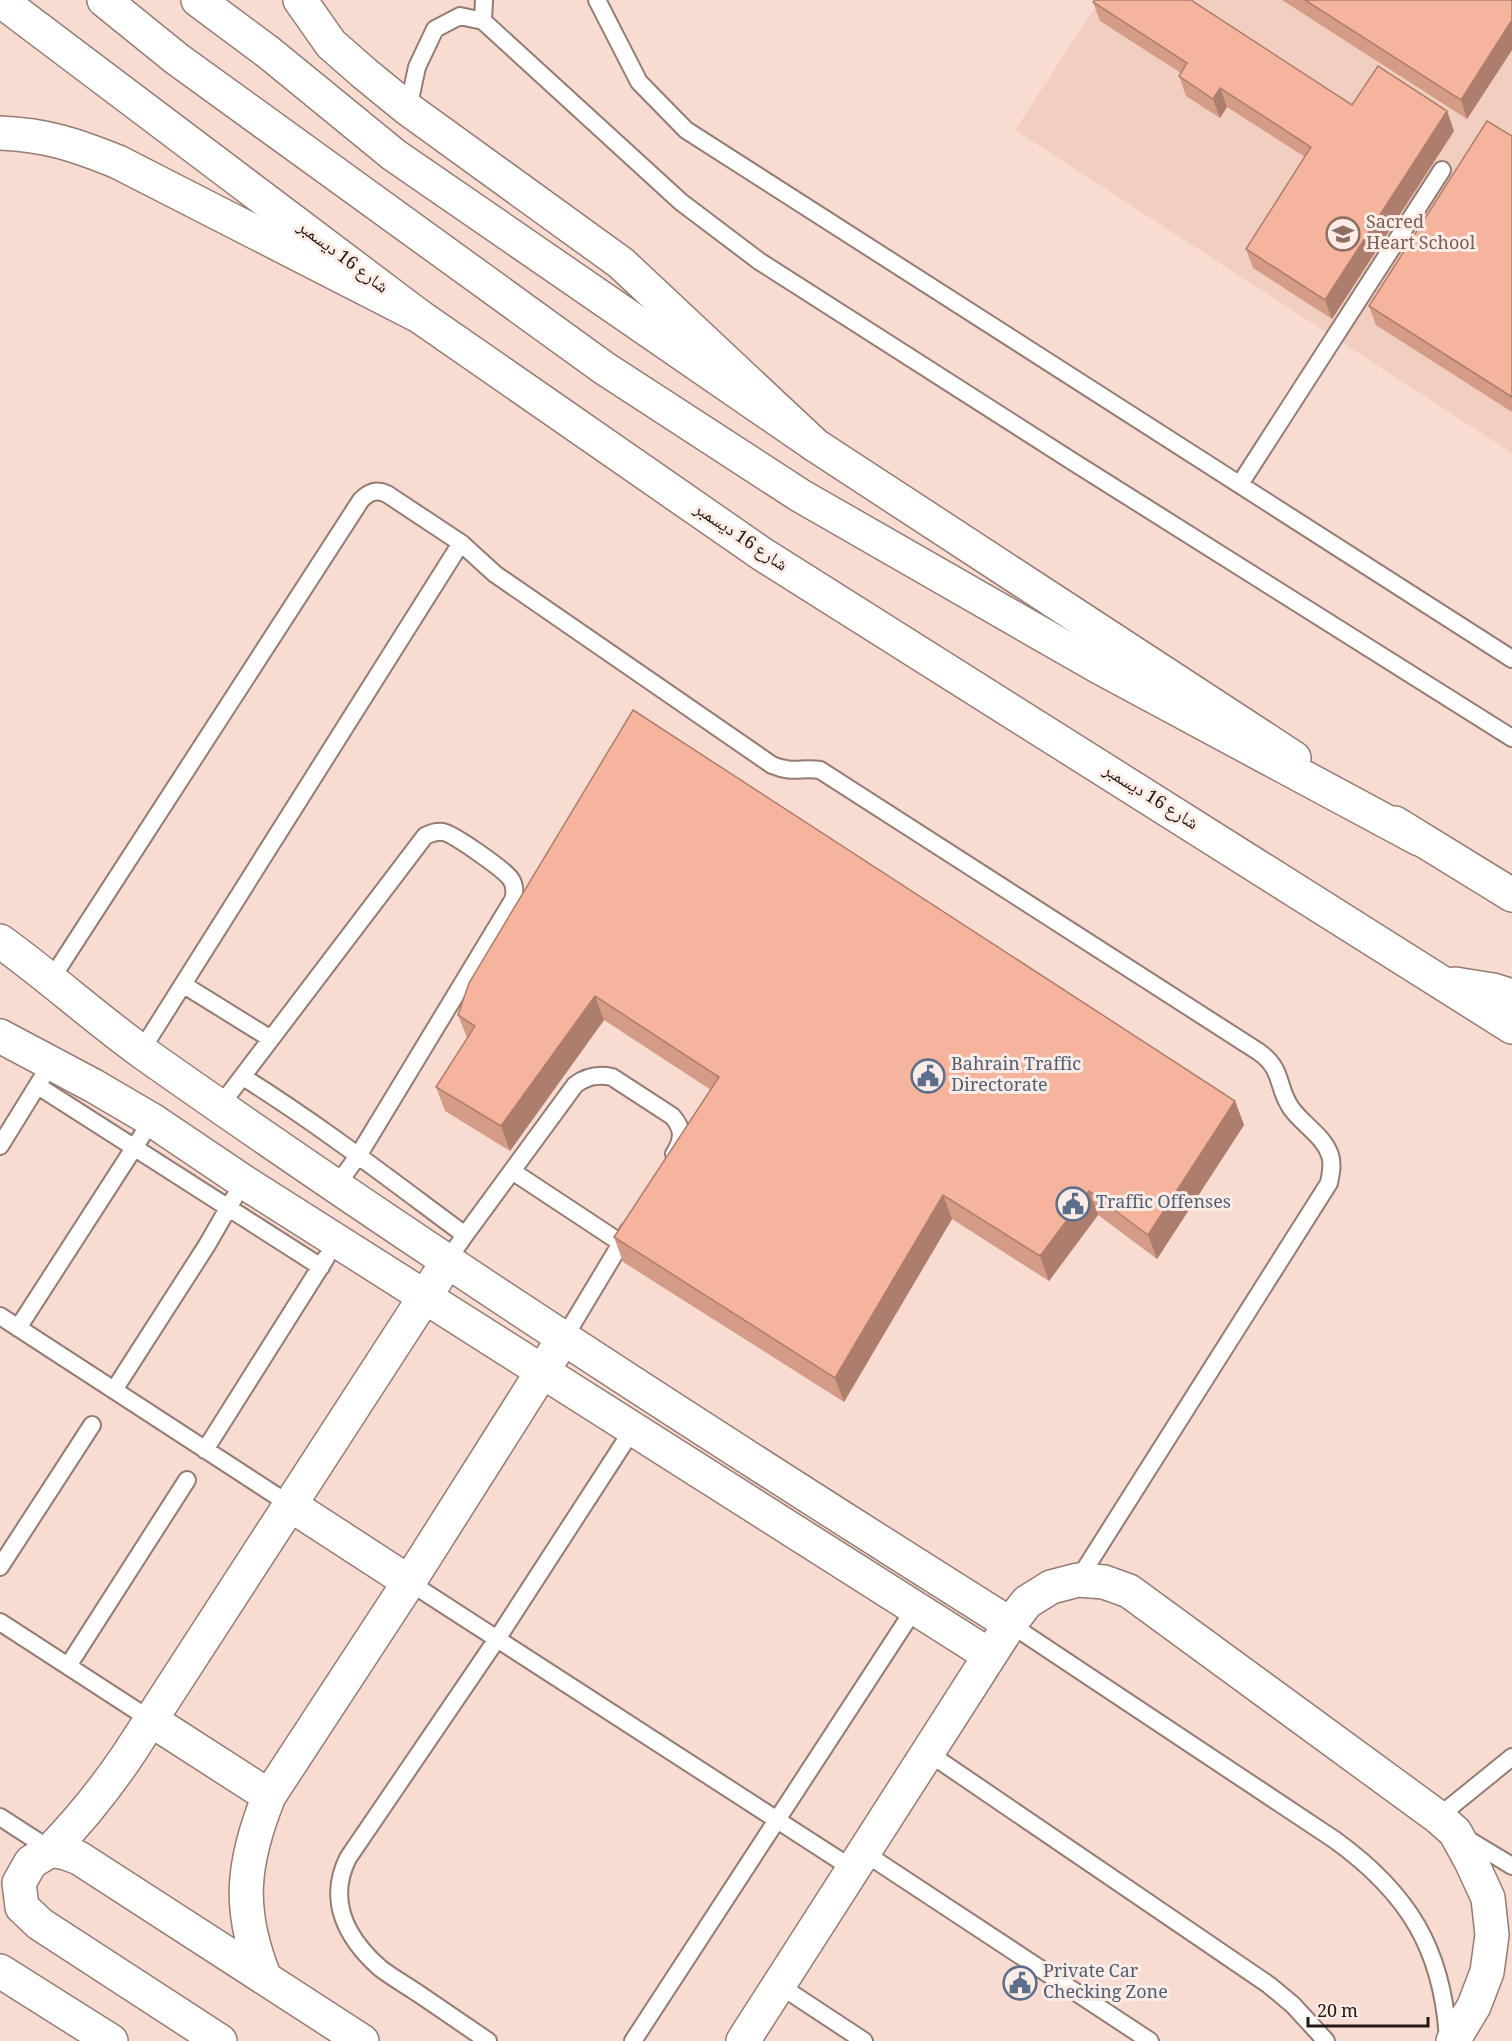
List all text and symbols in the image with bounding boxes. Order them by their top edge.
place label: Sacred Heart School [1366,209,1476,260]
street label: شارع 16 ديسمبر [289,213,394,302]
school or university icon: Sacred Heart School [1325,216,1361,252]
street label: شارع 16 ديسمبر [686,495,793,581]
street label: شارع 16 ديسمبر [1095,756,1204,839]
place label: Bahrain Traffic Directorate [951,1051,1081,1102]
public building icon: Bahrain Traffic Directorate [910,1058,946,1094]
public building icon: Traffic Offenses [1055,1186,1091,1222]
place label: Traffic Offenses [1096,1189,1231,1219]
place label: Private Car Checking Zone [1043,1958,1168,2009]
public building icon: Private Car Checking Zone [1002,1965,1038,2001]
scale bar [1308,1990,1428,2028]
text: 20 m [1317,1998,1358,2028]

